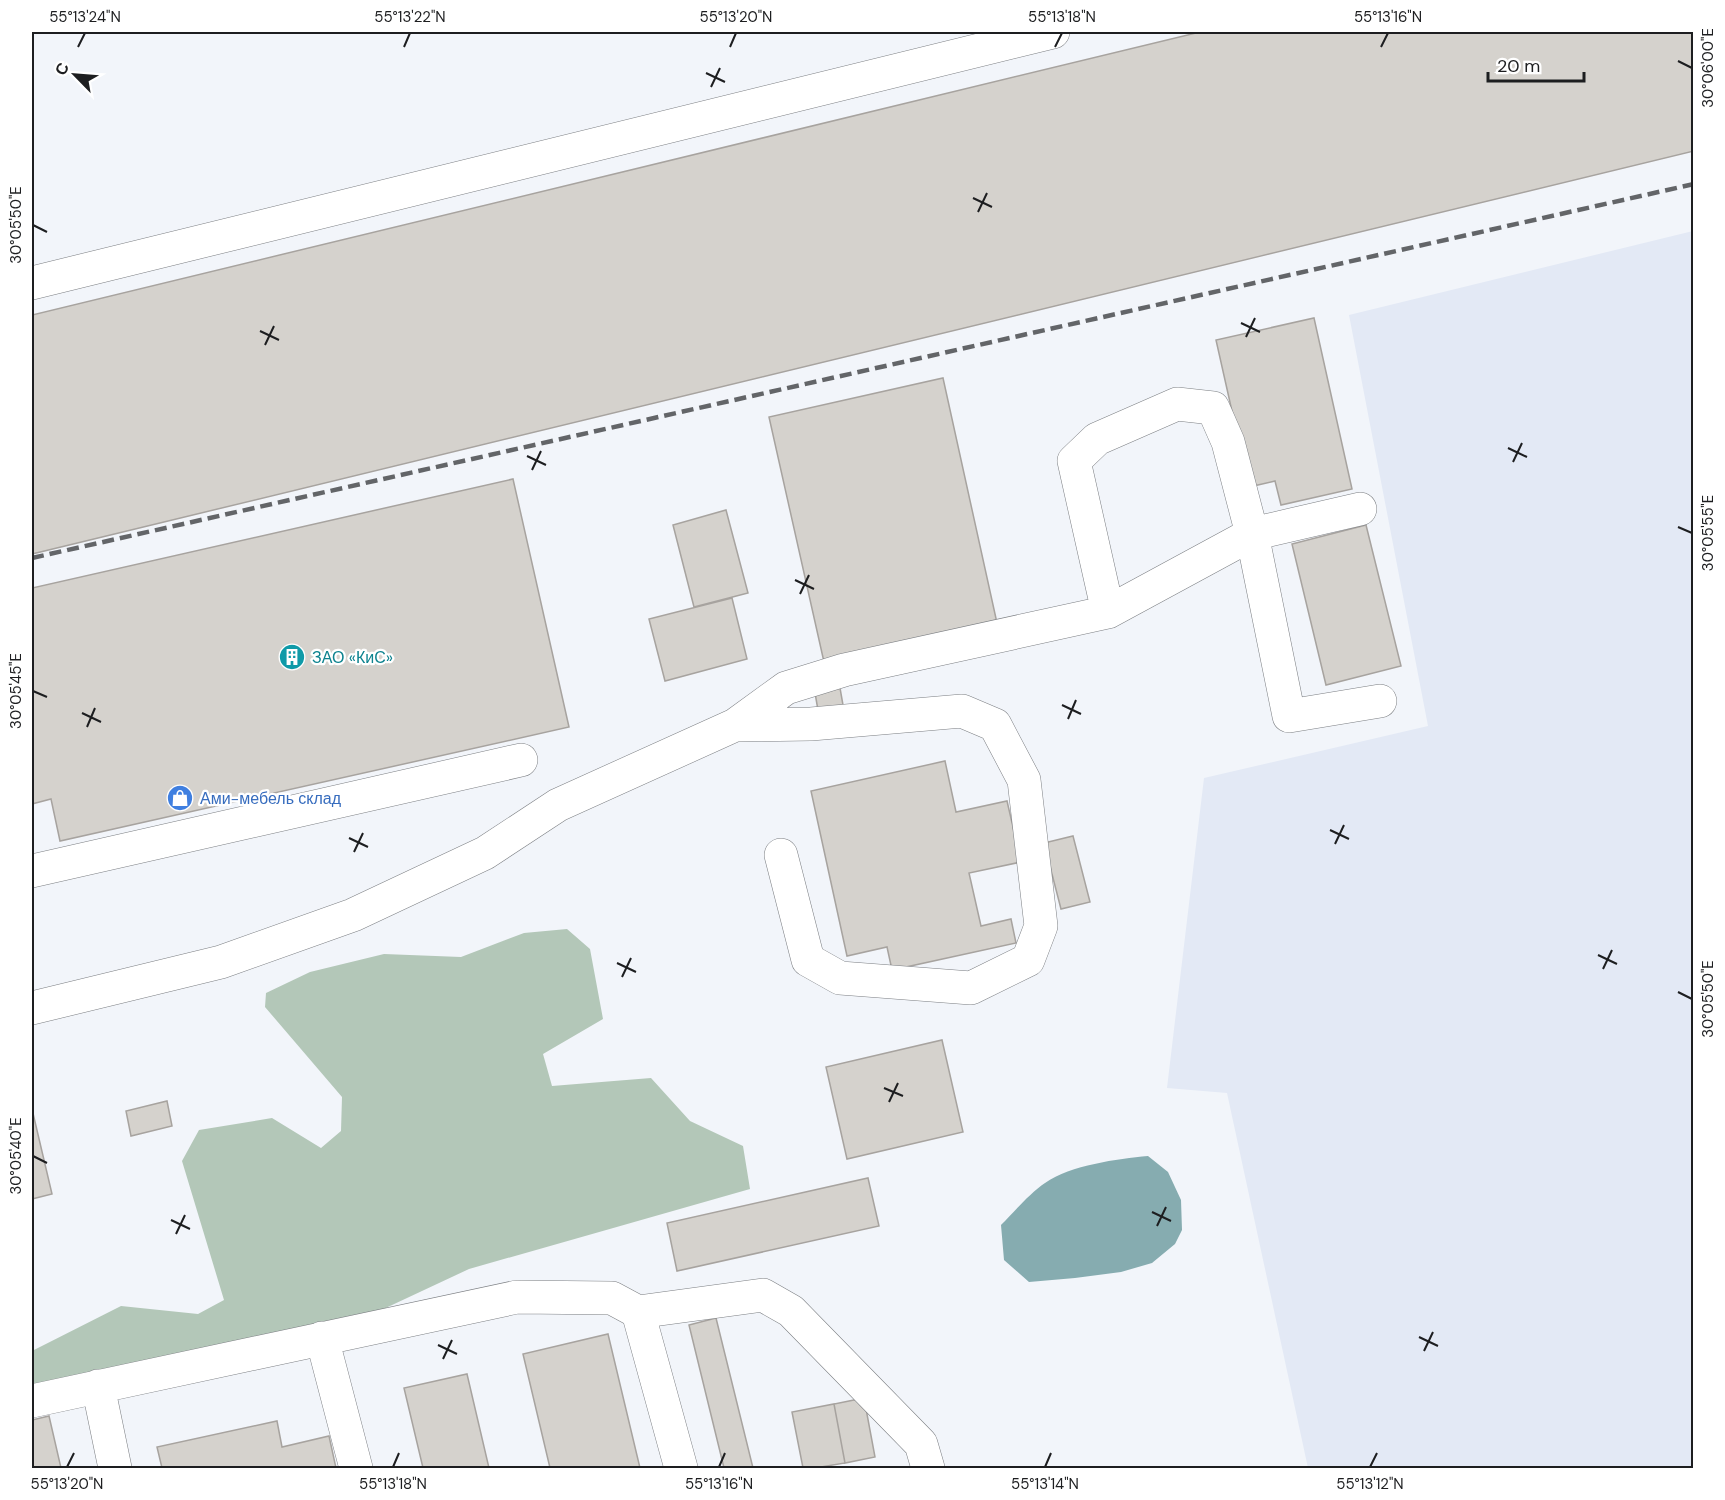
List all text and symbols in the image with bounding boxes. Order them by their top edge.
text: 55°13'24"N [49,7,121,27]
text: 55°13'22"N [374,7,446,27]
text: 55°13'20"N [700,7,772,27]
text: 55°13'18"N [1028,7,1096,27]
text: 55°13'16"N [1354,7,1422,27]
text: 30°06'00"E [1698,28,1718,108]
north arrow [45,45,105,105]
scale bar [1488,45,1584,83]
text: 20 m [1497,54,1540,78]
text: С [50,59,74,79]
text: 30°05'50"E [6,186,26,264]
text: 30°05'55"E [1698,495,1718,571]
building icon: ЗАО «КиС» [277,642,307,672]
place label: ЗАО «КиС» [312,647,393,668]
text: 30°05'45"E [6,653,26,729]
shop icon: Ами-мебель склад [165,783,195,813]
place label: Ами-мебель склад [200,788,342,809]
text: 30°05'50"E [1698,960,1718,1038]
text: 30°05'40"E [6,1117,26,1195]
text: 55°13'20"N [31,1474,103,1494]
text: 55°13'18"N [359,1474,427,1494]
text: 55°13'16"N [685,1474,753,1494]
text: 55°13'14"N [1011,1474,1079,1494]
text: 55°13'12"N [1336,1474,1404,1494]

